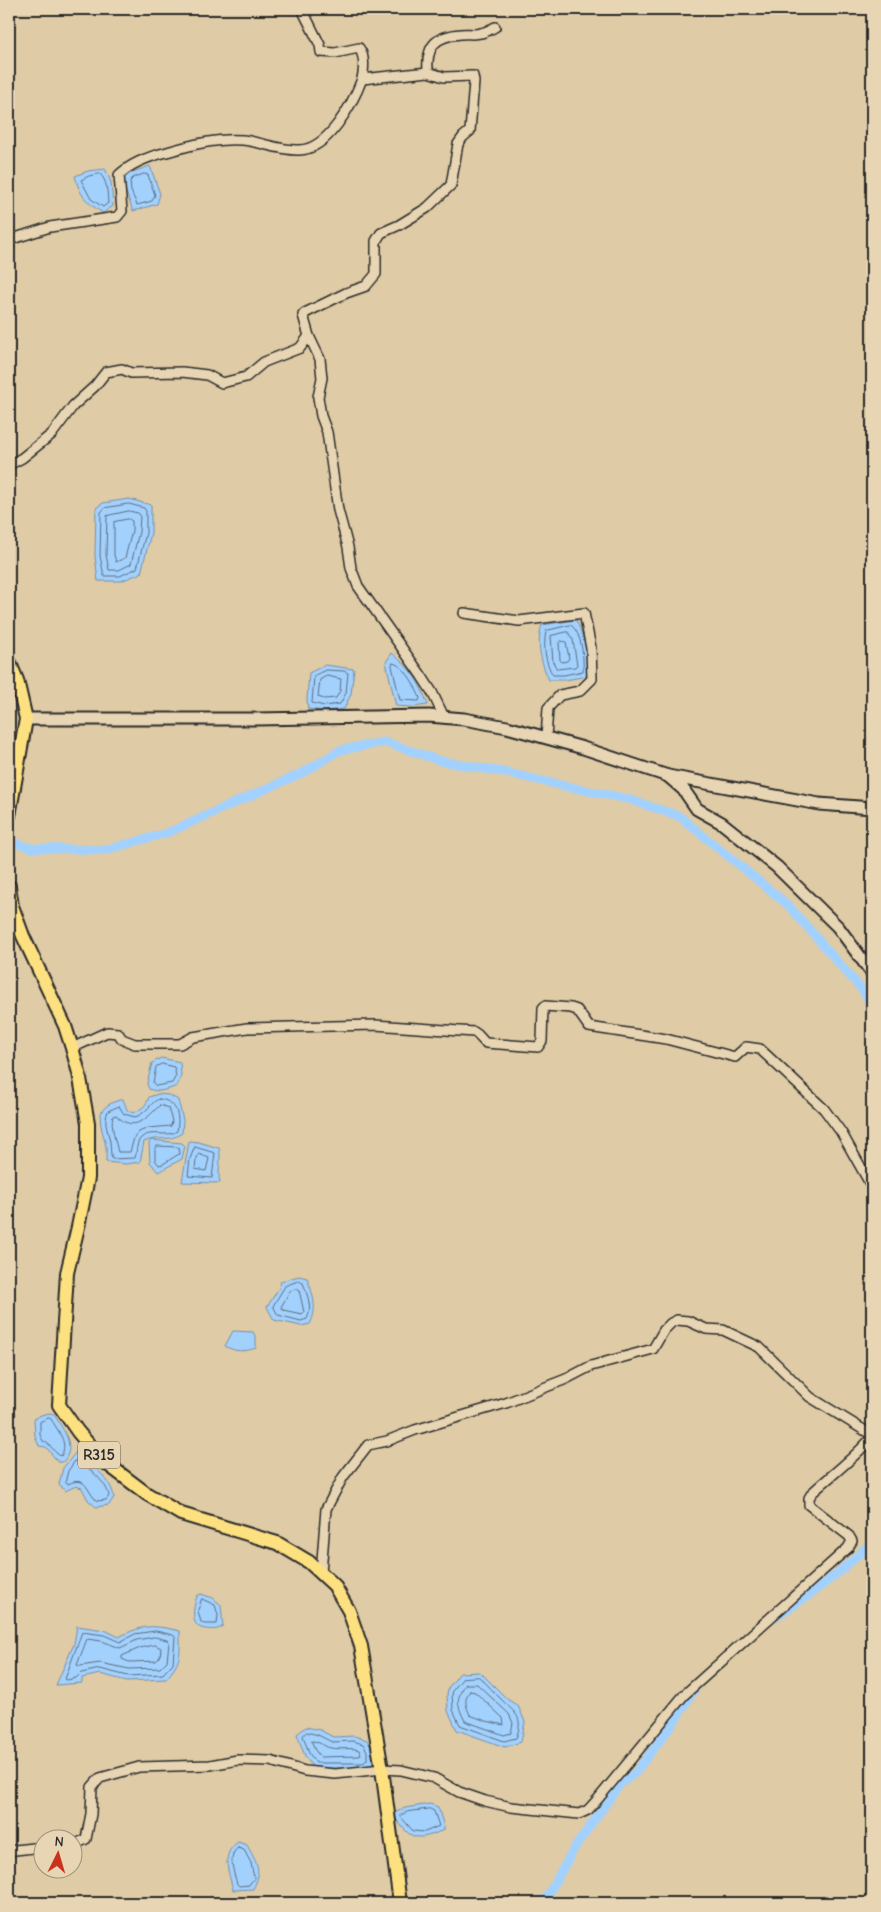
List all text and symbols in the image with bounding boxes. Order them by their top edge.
road number: R315 [78,1442,120,1468]
north arrow [32,1830,82,1880]
text: N [54,1833,64,1850]

